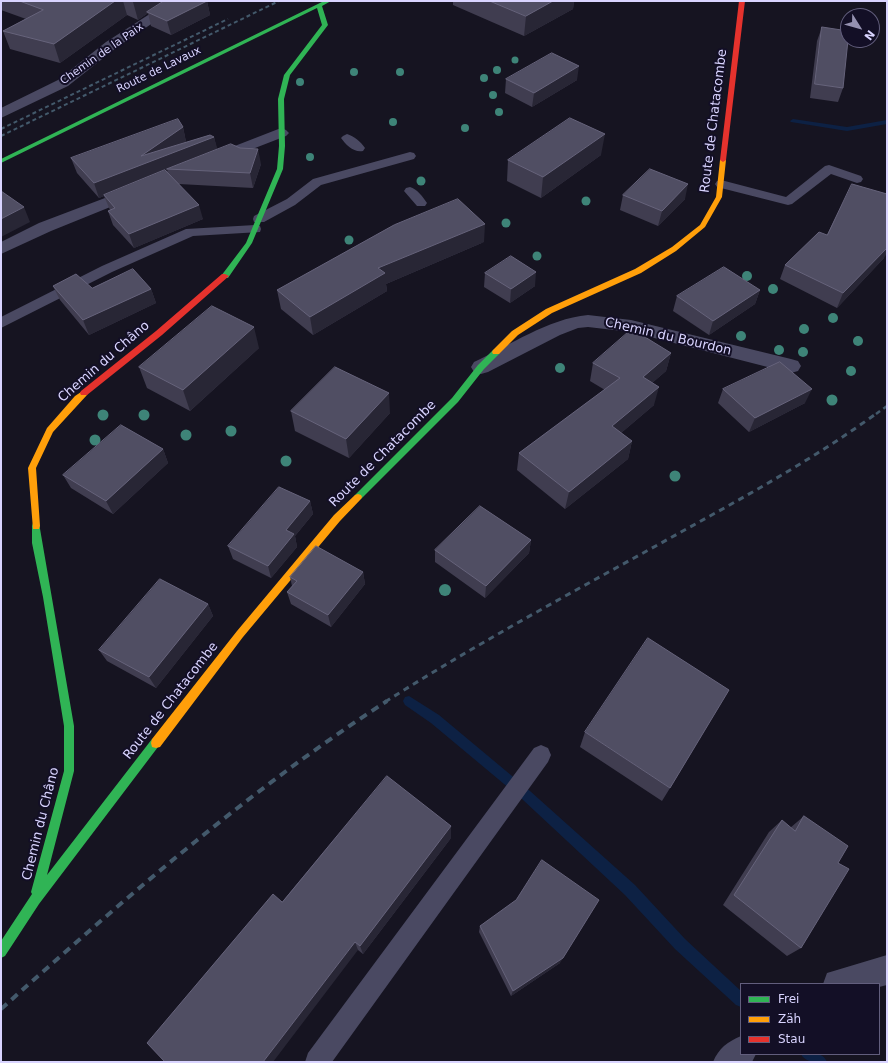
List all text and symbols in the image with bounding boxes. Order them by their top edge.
north arrow [840,8,880,48]
street label: Chemin de la Paix [58,20,146,88]
text: N [861,27,877,43]
street label: Route de Lavaux [115,44,203,96]
street label: Route de Chatacombe [697,48,731,194]
street label: Chemin du Bourdon [603,315,733,359]
street label: Chemin du Châno [55,318,153,406]
street label: Route de Chatacombe [326,397,440,511]
street label: Route de Chatacombe [120,639,222,763]
street label: Chemin du Châno [19,766,63,882]
legend [740,983,880,1055]
text: Frei [778,992,799,1006]
text: Zäh [778,1012,801,1026]
text: Stau [778,1032,805,1046]

